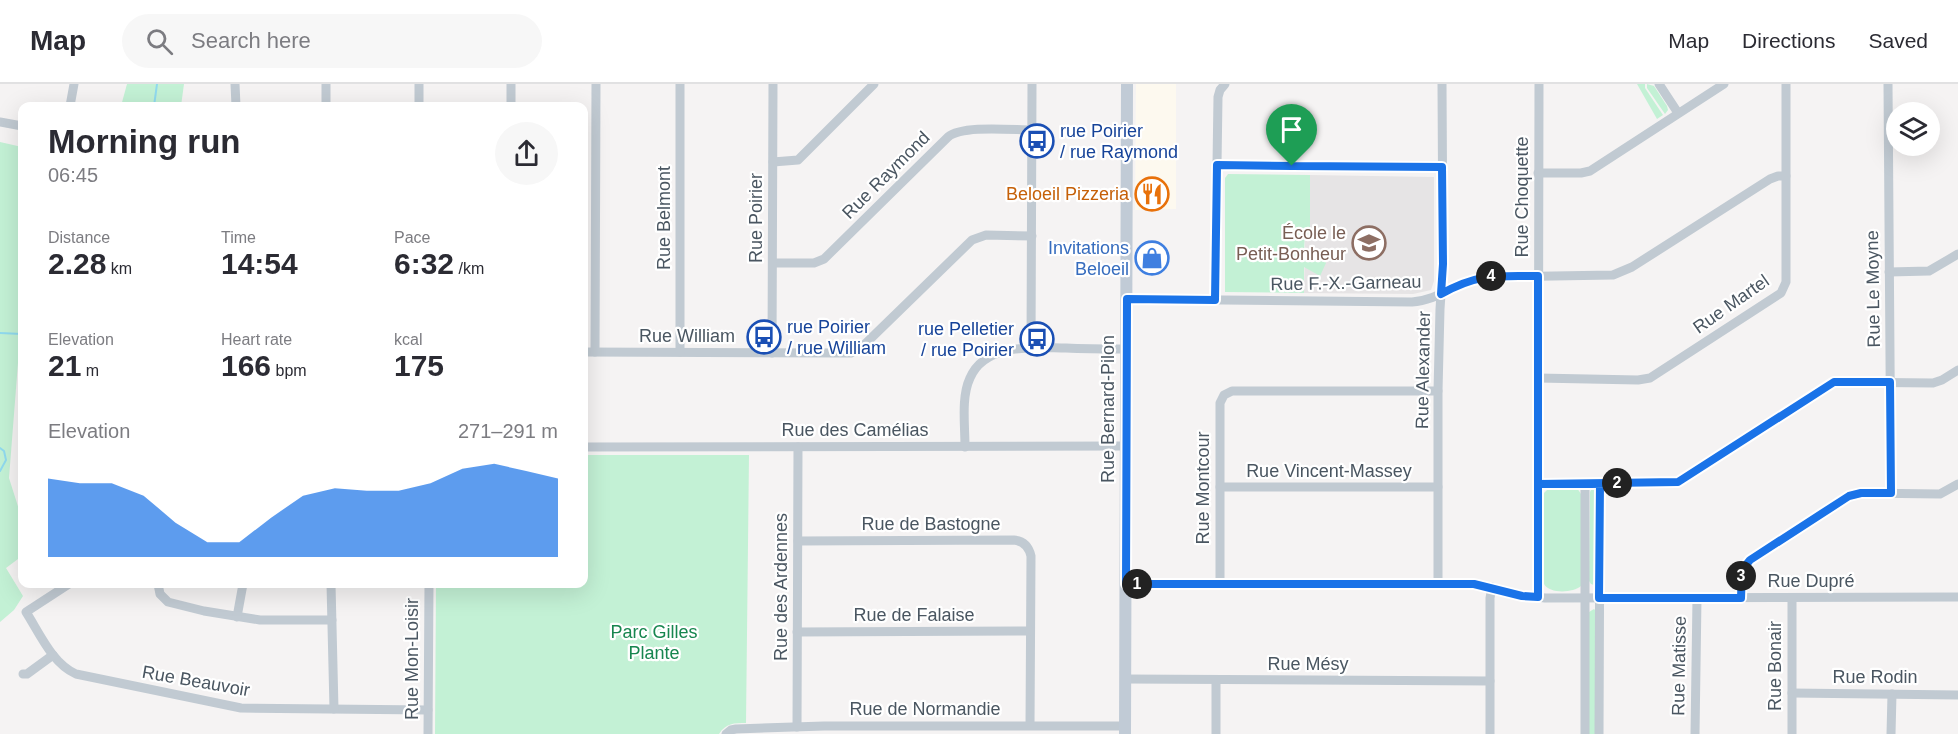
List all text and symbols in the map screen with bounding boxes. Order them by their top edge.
search box [122,14,542,68]
text: Map [30,25,86,56]
icon: search [143,25,176,58]
text: Search here [191,28,311,53]
text: Map [1668,29,1709,52]
text: Directions [1742,29,1835,52]
text: Saved [1868,29,1928,52]
map controls [1886,102,1940,156]
button: layers [1886,102,1940,156]
pin [1266,104,1317,166]
icon: arrive [1275,113,1308,146]
place label: rue Poirier / rue Raymond [1060,121,1178,162]
button: share [495,122,558,185]
text: Morning run [48,123,240,160]
bus stop icon: rue Poirier / rue Raymond [1019,123,1055,159]
street label: Rue Raymond [838,127,934,223]
street label: Rue Choquette [1512,136,1532,258]
text: 06:45 [48,164,98,186]
street label: Rue Belmont [654,166,674,270]
street label: Rue Poirier [746,173,766,263]
restaurant icon: Beloeil Pizzeria [1134,176,1170,212]
place label: Beloeil Pizzeria [1006,184,1130,204]
place label: École le Petit-Bonheur [1236,223,1346,264]
school or university icon: École le Petit-Bonheur [1351,225,1387,261]
text: Distance [48,229,110,246]
text: Time [221,229,256,246]
text: Pace [394,229,430,246]
street label: Rue Le Moyne [1862,230,1884,348]
place label: Invitations Beloeil [1048,238,1129,279]
shop icon: Invitations Beloeil [1134,240,1170,276]
text: 2.28 [48,247,106,280]
text: 14:54 [221,247,298,280]
text: 6:32 [394,247,454,280]
text: km [106,260,132,277]
text: /km [454,260,484,277]
pin: 4 [1476,261,1506,291]
text: 4 [1487,267,1495,284]
street label: Rue Martel [1689,271,1773,337]
street label: Rue F.-X.-Garneau [1270,272,1422,294]
street label: Rue Alexander [1412,311,1434,429]
place label: rue Poirier / rue William [787,317,886,358]
bus stop icon: rue Poirier / rue William [746,319,782,355]
place label: rue Pelletier / rue Poirier [918,319,1014,360]
bus stop icon: rue Pelletier / rue Poirier [1019,321,1055,357]
street label: Rue William [639,326,735,346]
text: Elevation [48,331,114,348]
text: Heart rate [221,331,292,348]
text: kcal [394,331,422,348]
street label: Rue Bernard-Pilon [1098,335,1118,483]
text: 21 [48,349,81,382]
text: 166 [221,349,271,382]
text: 175 [394,349,444,382]
text: m [81,362,99,379]
text: bpm [271,362,307,379]
text: Elevation [48,420,130,442]
text: 271–291 m [458,420,558,442]
street label: Rue des Camélias [781,420,929,440]
street label: Rue Montcour [1193,431,1213,545]
street label: Rue Vincent-Massey [1246,461,1412,481]
pin: 2 [1602,468,1632,498]
text: 2 [1613,474,1621,491]
street label: Rue des Ardennes [771,513,791,661]
street label: Rue de Bastogne [861,514,1001,534]
pin: 3 [1726,561,1756,591]
text: 3 [1737,567,1745,584]
pin: 1 [1122,569,1152,599]
street label: Rue Dupré [1767,571,1855,591]
text: 1 [1133,575,1141,592]
street label: Rue Mon-Loisir [402,598,422,720]
street label: Rue de Falaise [853,605,975,625]
street label: Rue Matisse [1668,616,1690,716]
street label: Rue Bonair [1765,621,1785,711]
park label: Parc Gilles Plante [610,622,698,663]
street label: Rue Mésy [1267,654,1349,674]
street label: Rue Beauvoir [141,662,251,700]
street label: Rue Rodin [1832,667,1918,687]
street label: Rue de Normandie [849,699,1001,719]

